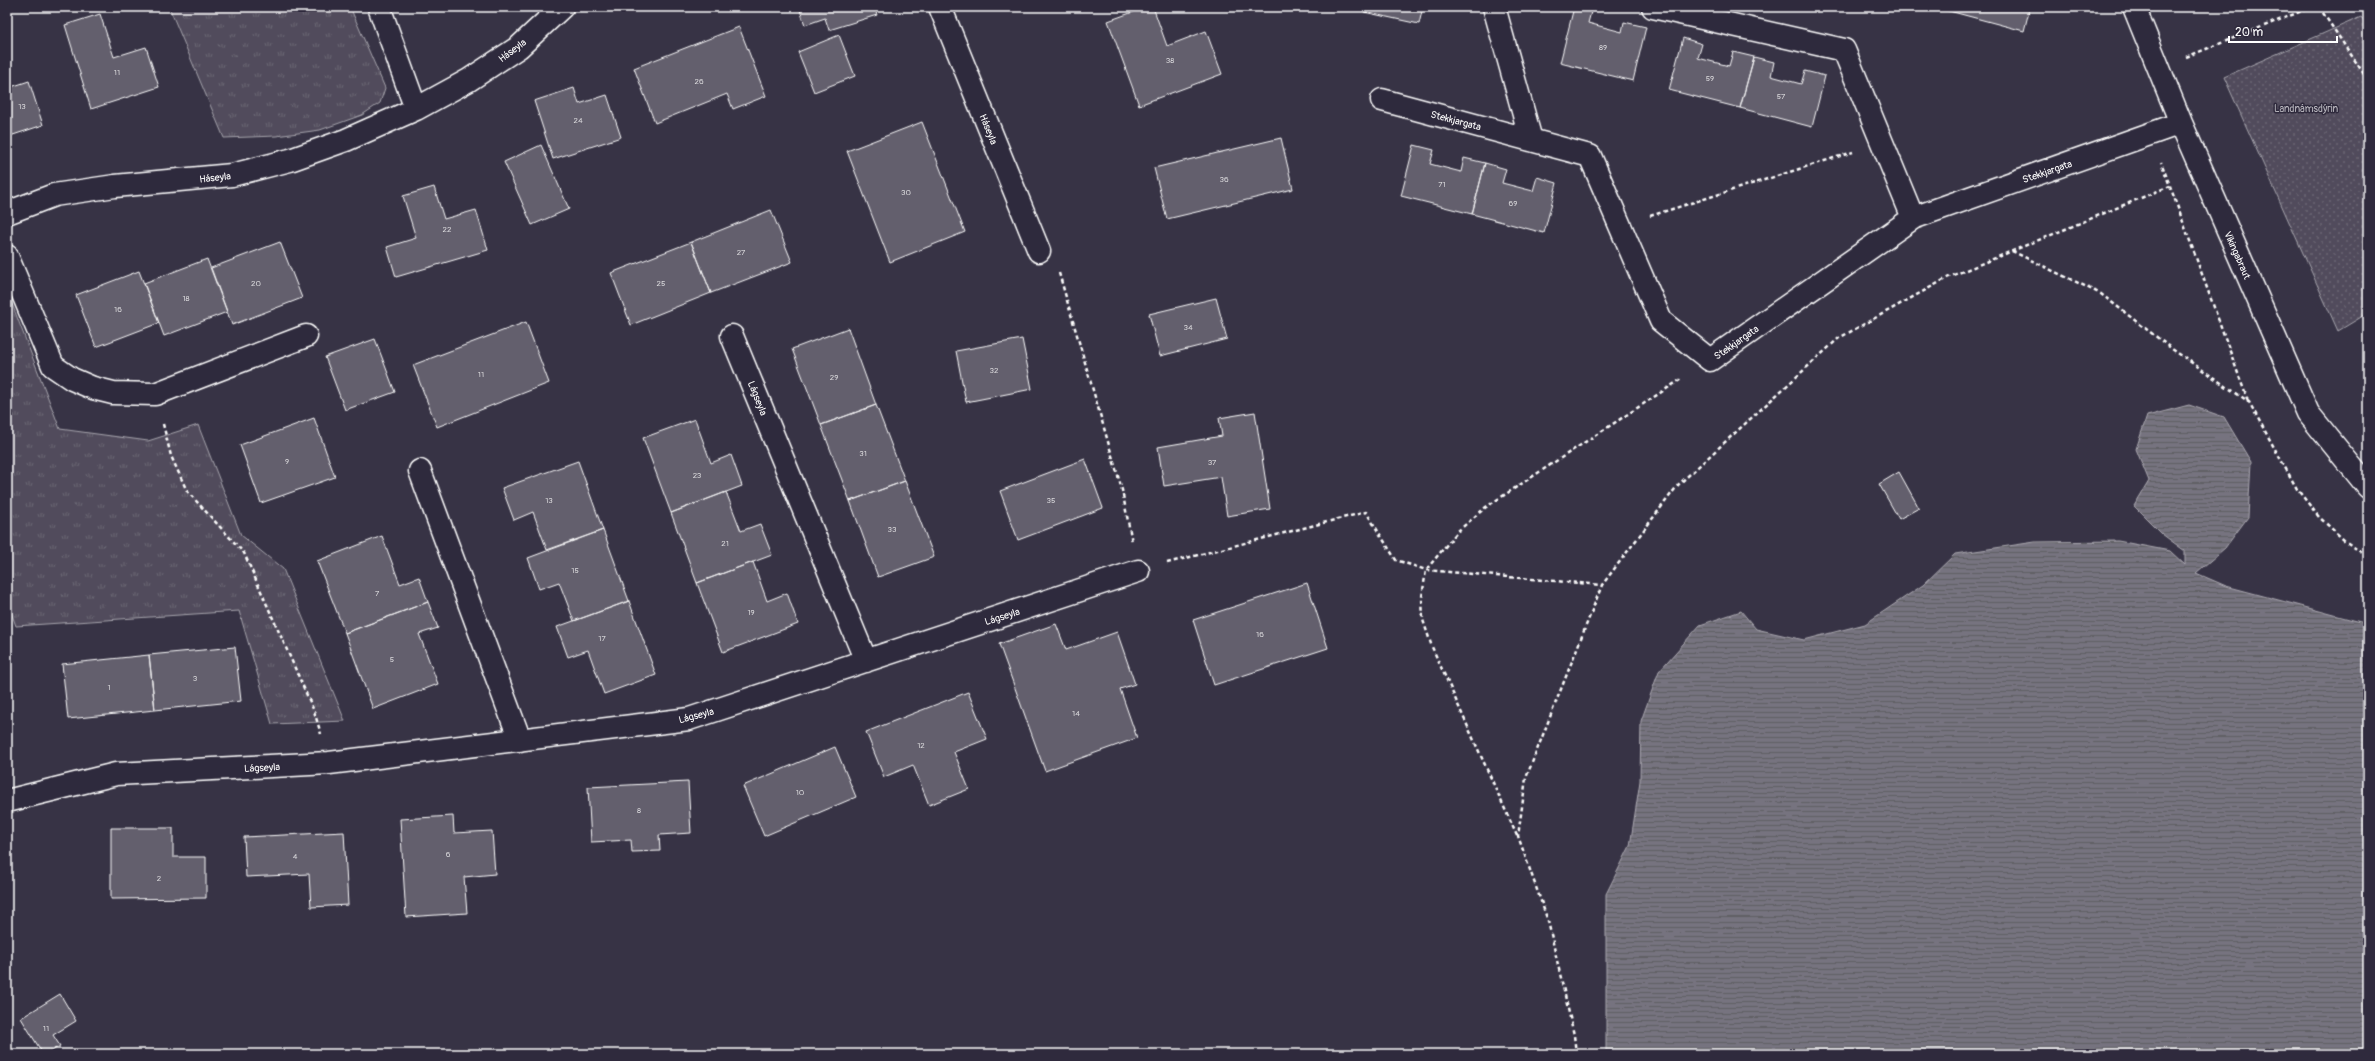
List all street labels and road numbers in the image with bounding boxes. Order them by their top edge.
street label: Háseyla [496,36,529,65]
street label: Stekkjargata [1429,108,1483,134]
street label: Háseyla [977,112,1000,147]
street label: Stekkjargata [2021,158,2074,186]
street label: Háseyla [199,170,232,186]
street label: Vikingabraut [2221,230,2253,282]
street label: Stekkjargata [1712,323,1761,363]
street label: Lágseyla [745,379,770,418]
street label: Lágseyla [983,606,1022,628]
street label: Lágseyla [677,705,716,726]
street label: Lágseyla [244,761,281,775]

